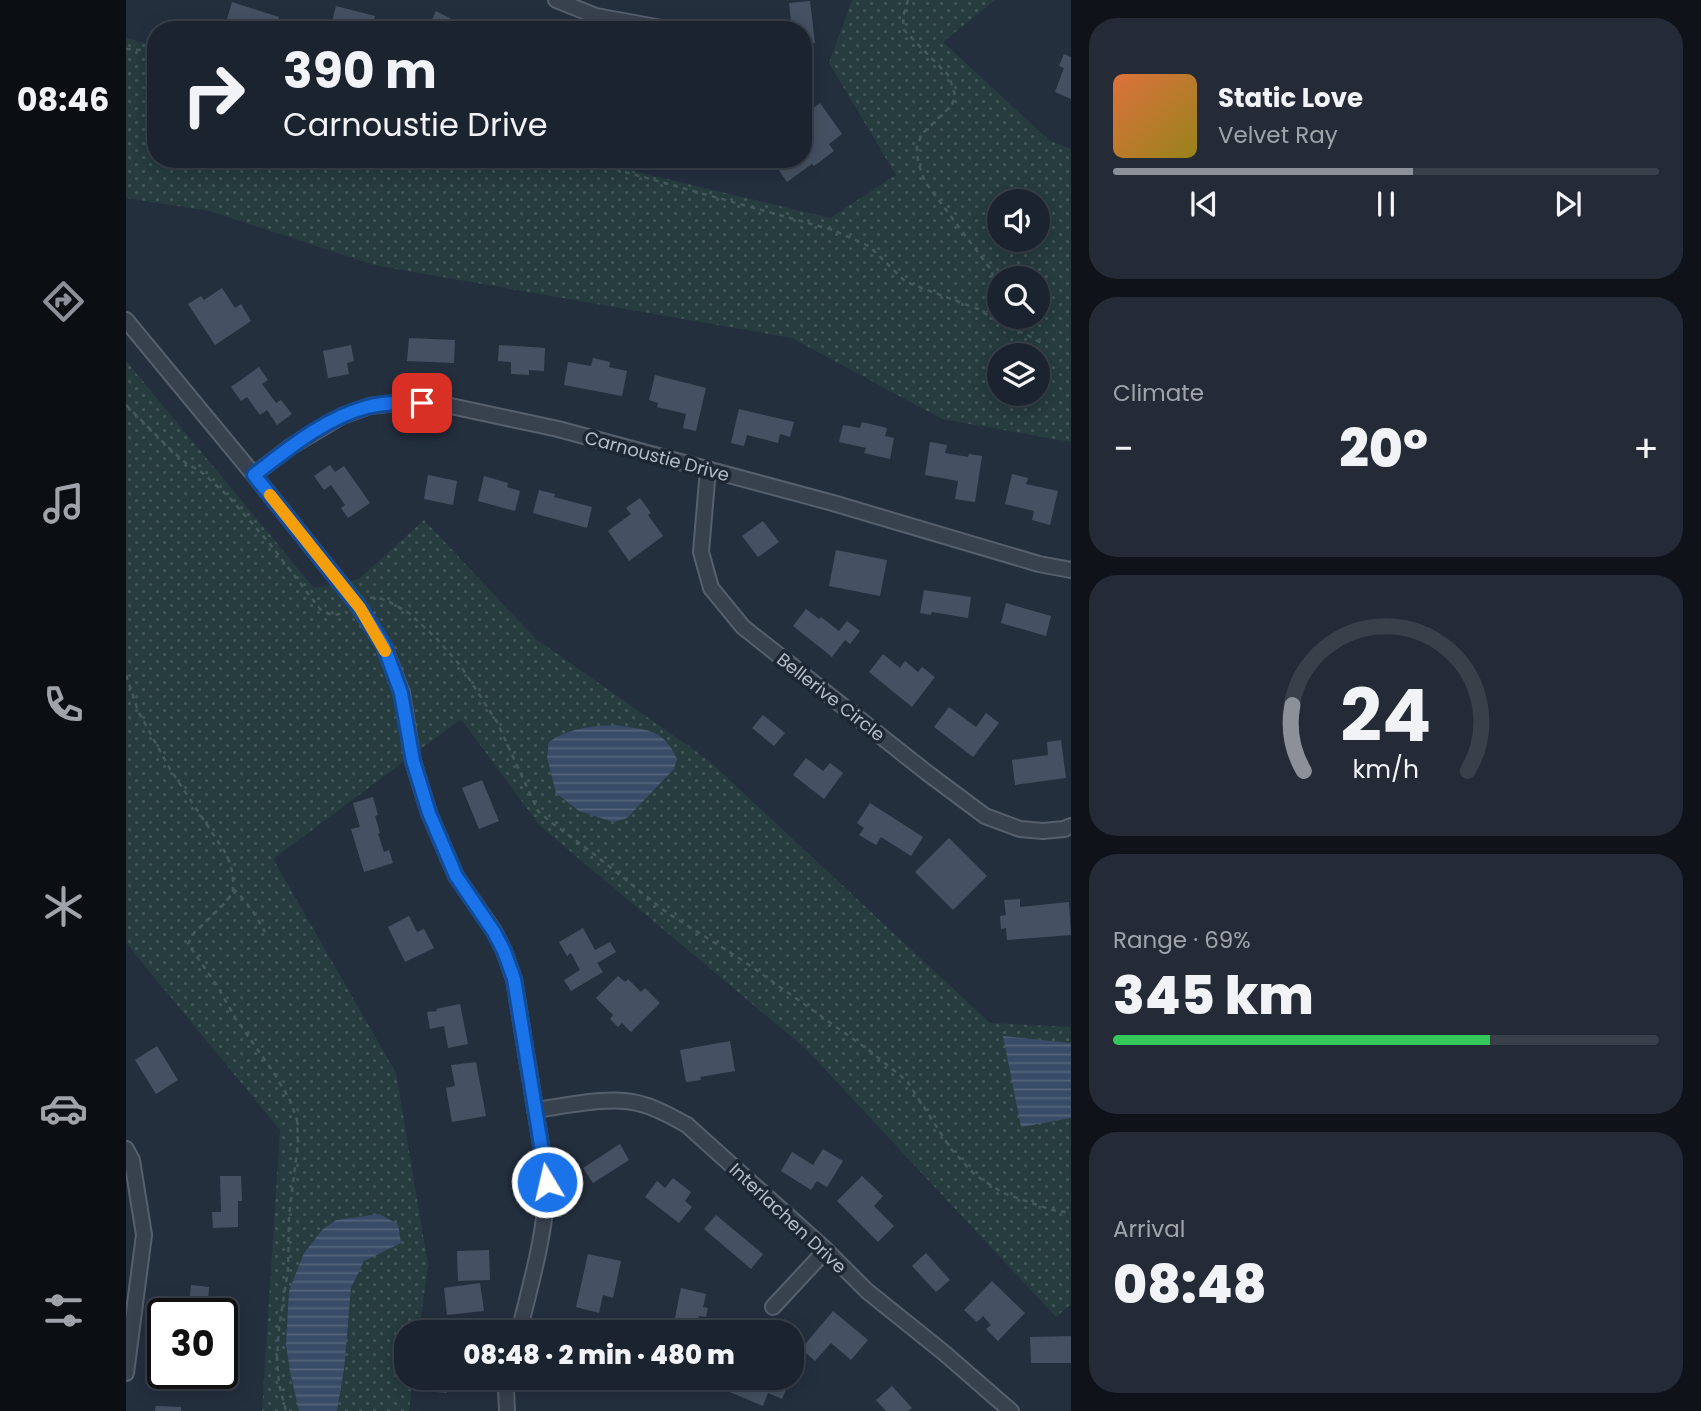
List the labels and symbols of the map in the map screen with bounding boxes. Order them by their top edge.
pin [392,373,452,433]
street label: Carnoustie Drive [582,425,732,487]
street label: Bellerive Circle [772,647,890,747]
position arrow [510,1145,584,1219]
street label: Interlachen Drive [724,1157,852,1279]
speed limit sign: 30 [147,1298,238,1389]

